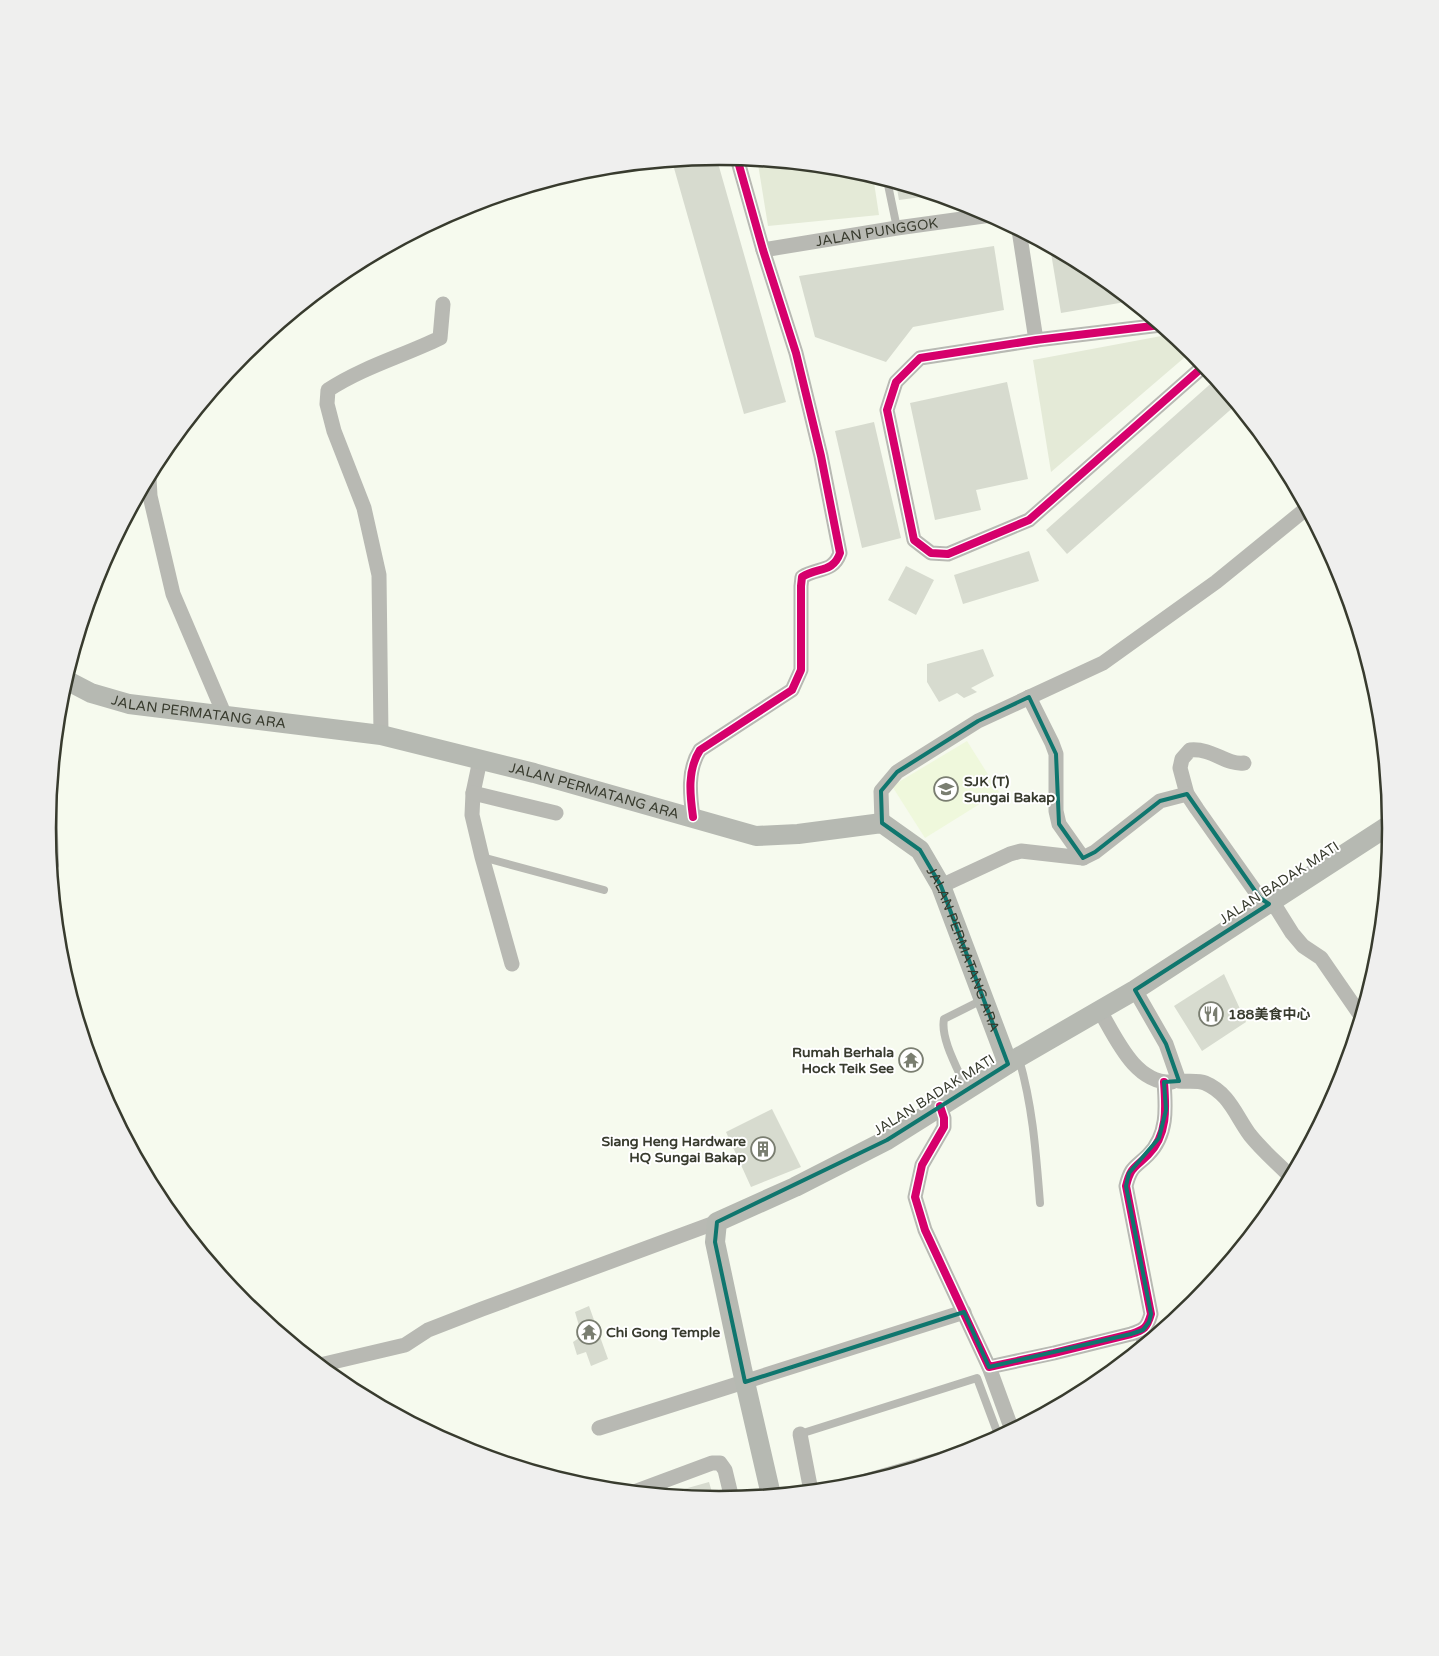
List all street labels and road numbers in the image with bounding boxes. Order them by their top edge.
street label: JALAN PUNGGOK [814,214,939,250]
street label: JALAN PERMATANG ARA [110,691,287,732]
street label: JALAN PERMATANG ARA [507,759,681,822]
street label: JALAN BADAK MATI [1216,838,1342,928]
street label: JALAN PERMATANG ARA [923,863,1004,1034]
street label: JALAN BADAK MATI [870,1051,998,1139]

